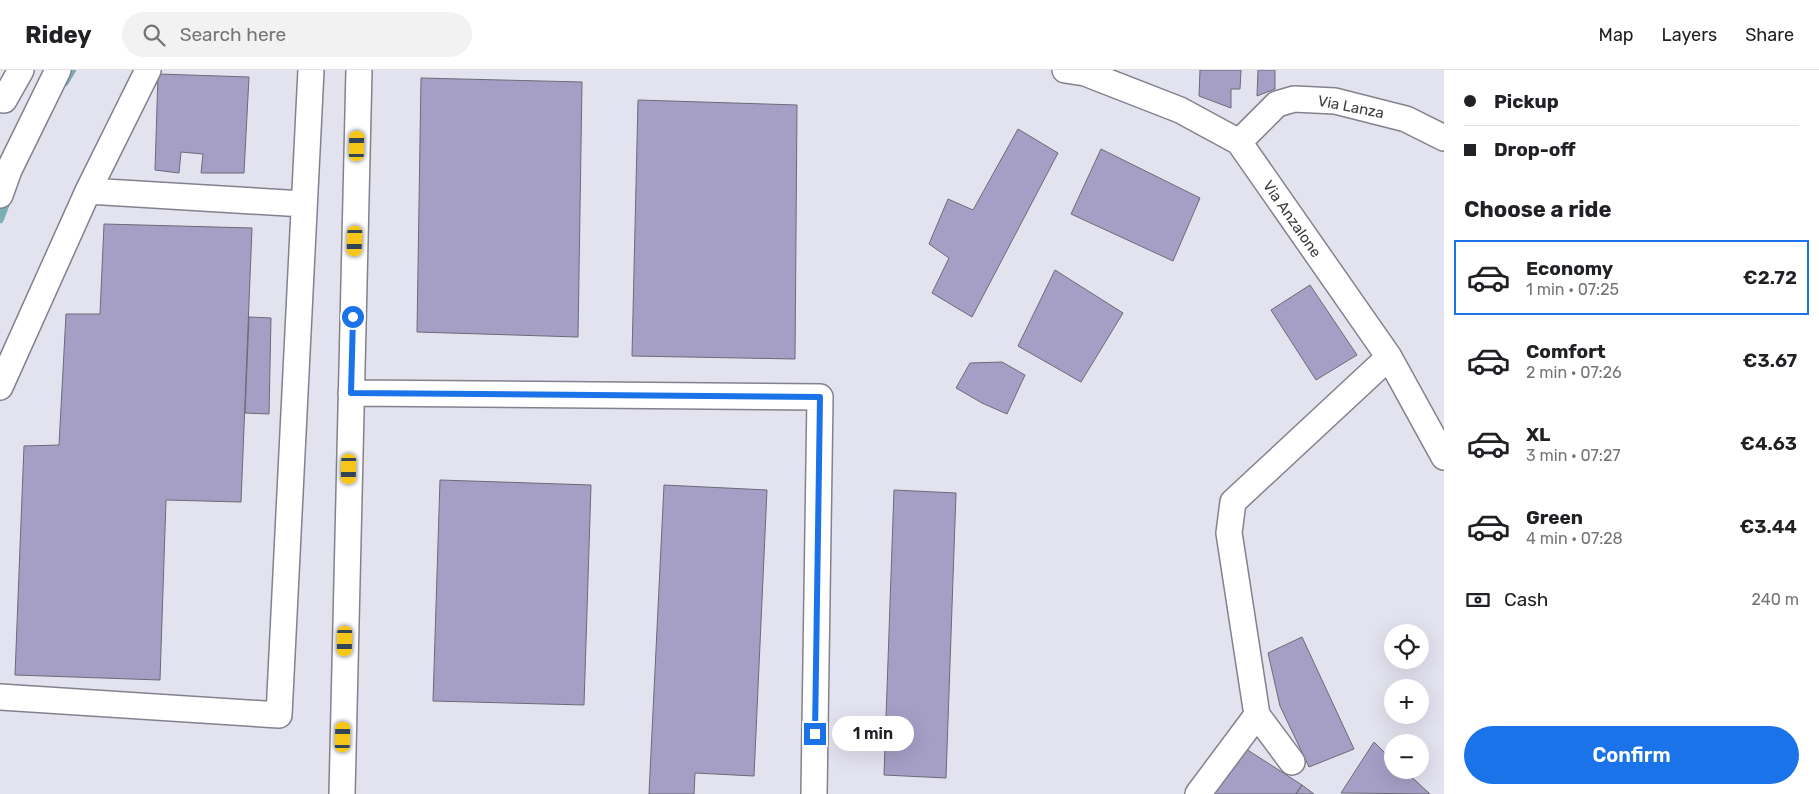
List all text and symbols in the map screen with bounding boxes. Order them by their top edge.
search box [122,12,472,57]
text: Ridey [25,21,92,49]
icon: search [140,21,168,49]
text: Search here [180,23,286,46]
text: Map [1599,24,1634,46]
text: Layers [1662,24,1717,46]
text: Share [1745,24,1794,46]
text: Pickup [1494,90,1559,113]
street label: Via Lanza [1316,92,1386,122]
car [349,131,364,161]
text: Drop-off [1494,138,1576,161]
street label: Via Anzalone [1259,177,1325,261]
text: Choose a ride [1464,196,1611,223]
car [346,226,363,256]
icon: car [1466,255,1511,300]
text: Economy [1526,257,1613,280]
text: €2.72 [1743,266,1797,289]
text: 1 min · 07:25 [1526,280,1619,299]
route start [342,306,364,328]
icon: car [1466,338,1511,383]
text: Comfort [1526,340,1606,363]
text: €3.67 [1743,349,1797,372]
text: 2 min · 07:26 [1526,363,1622,382]
icon: car [1466,421,1511,466]
text: XL [1526,423,1550,446]
text: €4.63 [1740,432,1797,455]
text: 3 min · 07:27 [1526,446,1621,465]
car [341,454,356,484]
icon: car [1466,504,1511,549]
text: Green [1526,506,1583,529]
text: €3.44 [1740,515,1797,538]
text: 4 min · 07:28 [1526,529,1623,548]
icon: cash [1464,586,1492,614]
text: Cash [1504,588,1548,611]
text: 240 m [1752,590,1799,609]
map controls [1384,624,1429,779]
button: locate [1384,624,1429,669]
car [337,626,352,656]
button: + [1384,679,1429,724]
callout: 1 min [832,716,915,752]
car [335,722,350,752]
route end [804,723,826,745]
text: 1 min [853,724,893,743]
button: Confirm [1464,726,1799,784]
button: − [1384,734,1429,779]

